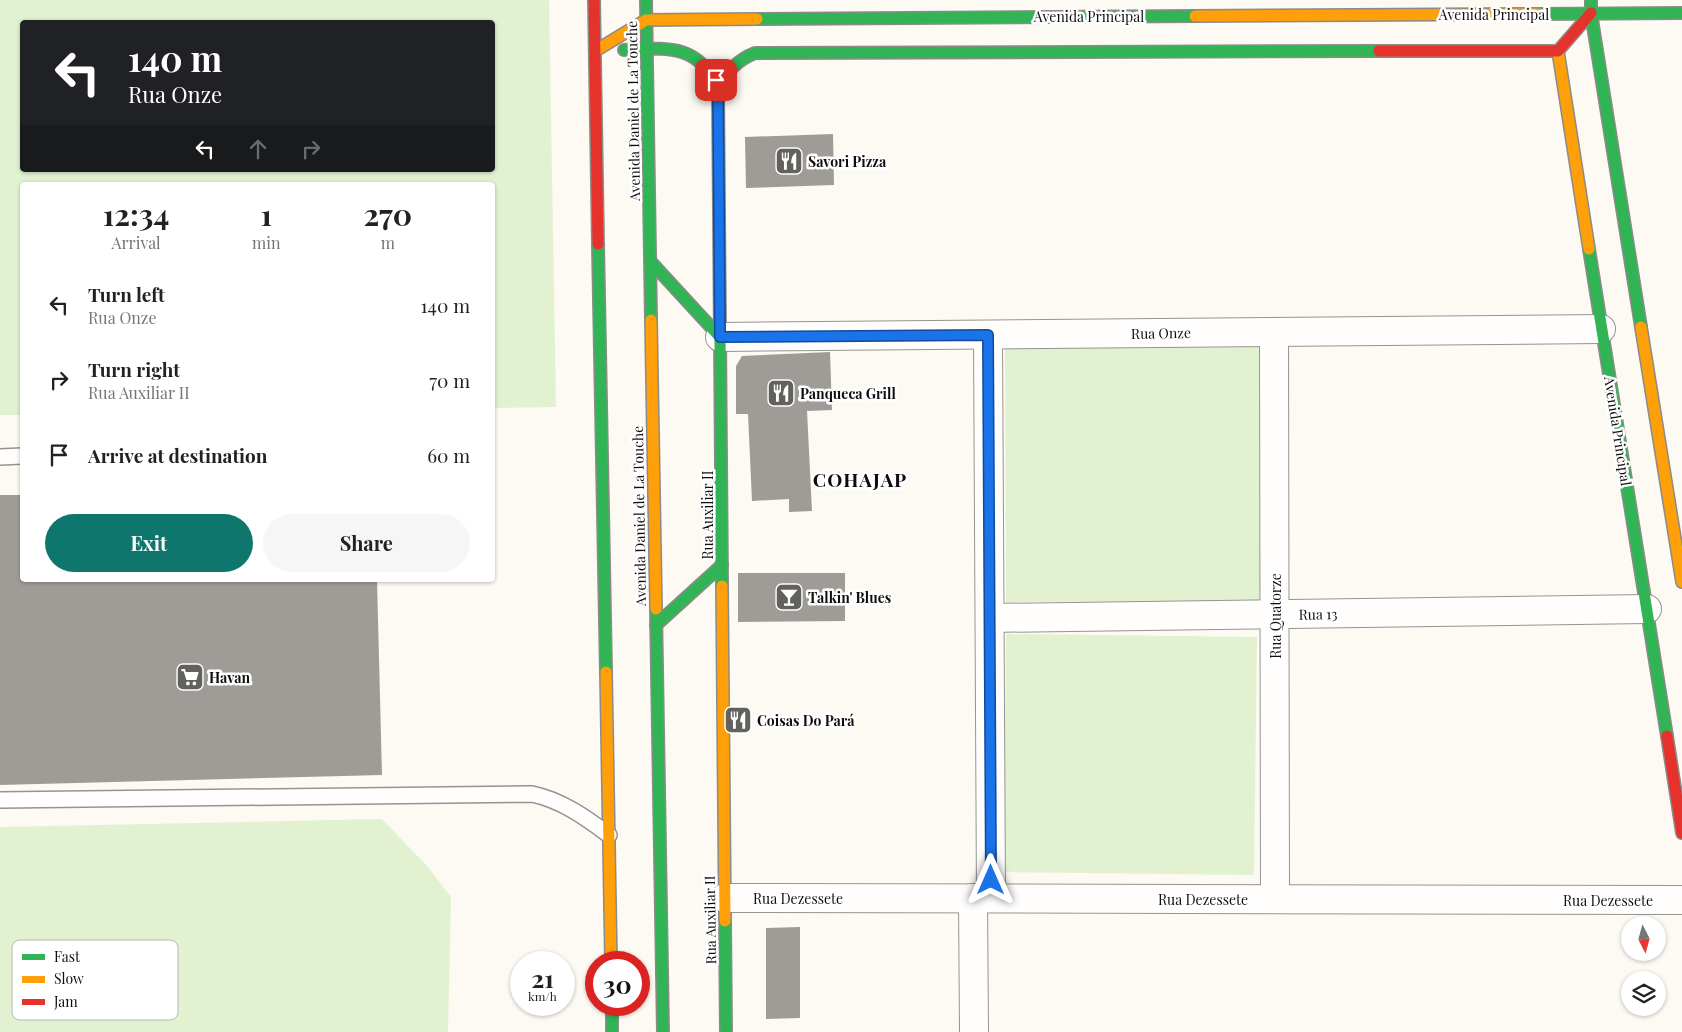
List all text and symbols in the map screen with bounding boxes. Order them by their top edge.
street label: Avenida Principal [1438,5,1549,24]
street label: Avenida Principal [1033,7,1144,26]
street label: Avenida Daniel de La Touche [622,21,644,202]
text: 140 m [128,34,222,81]
icon: left [45,40,110,105]
pin [695,59,737,101]
icon: arrive [702,66,730,94]
text: Rua Onze [128,79,222,109]
icon: left [191,135,219,163]
icon: ahead [244,135,272,163]
icon: right [297,135,325,163]
restaurant icon: Savori Pizza [774,146,804,176]
place label: Savori Pizza [808,152,887,171]
text: 12:34 [103,194,169,234]
text: 1 [261,194,272,234]
text: 270 [363,194,412,234]
text: Arrival [111,232,161,253]
text: min [252,232,281,253]
text: m [381,232,395,253]
text: Turn left [88,281,165,307]
icon: left [45,291,73,319]
text: 140 m [421,292,470,318]
text: Rua Onze [88,307,157,328]
street label: Rua Onze [1131,323,1191,343]
text: Turn right [88,356,180,382]
icon: right [45,366,73,394]
text: 70 m [429,367,470,393]
street label: Avenida Principal [1600,374,1636,487]
restaurant icon: Panqueca Grill [766,378,796,408]
text: Rua Auxiliar II [88,382,190,403]
place label: Panqueca Grill [800,384,896,403]
street label: Avenida Daniel de La Touche [628,426,650,607]
icon: arrive [45,441,73,469]
text: Arrive at destination [88,442,268,468]
text: 60 m [427,442,470,468]
district label: COHAJAP [813,466,907,492]
street label: Rua Auxiliar II [698,470,717,559]
button: Exit [45,514,253,572]
button: Share [263,514,470,572]
street label: Rua Quatorze [1266,573,1285,659]
bar icon: Talkin' Blues [774,582,804,612]
place label: Talkin' Blues [808,588,891,607]
street label: Rua 13 [1298,604,1338,624]
supermarket icon: Havan [175,662,205,692]
place label: Havan [209,668,250,687]
restaurant icon: Coisas Do Pará [723,705,753,735]
place label: Coisas Do Pará [757,711,855,730]
position arrow [964,853,1016,905]
street label: Rua Auxiliar II [700,875,720,965]
street label: Rua Dezessete [753,889,843,908]
street label: Rua Dezessete [1158,890,1248,909]
street label: Rua Dezessete [1563,891,1653,910]
north arrow [1621,916,1666,961]
map controls [1621,916,1666,1016]
legend [12,940,178,1020]
text: Fast [54,947,81,966]
speed limit sign: 30 [585,951,650,1016]
text: 21 [531,961,554,994]
text: Slow [54,969,84,988]
button: layers [1621,971,1666,1016]
text: km/h [528,988,557,1004]
text: Jam [53,992,78,1011]

